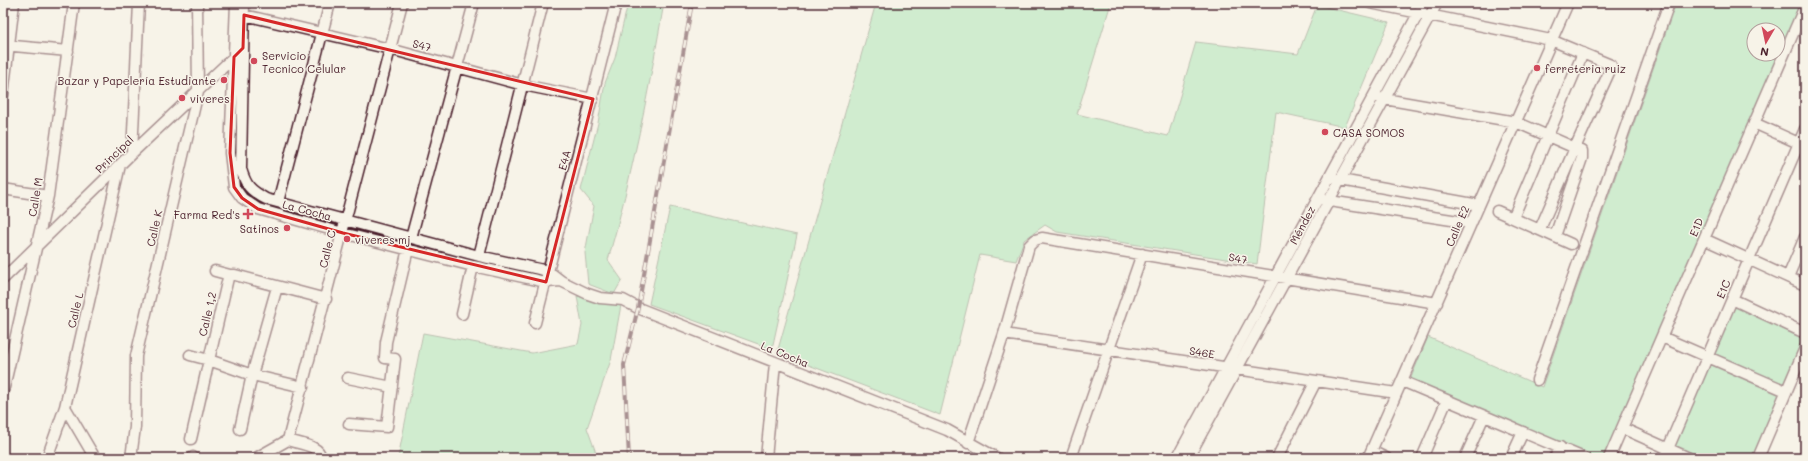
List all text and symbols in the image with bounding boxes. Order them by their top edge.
north arrow [1746,22,1786,62]
street label: S47 [411,35,433,55]
text: N [1759,44,1770,60]
place label: Servicio Tecnico Celular [262,48,346,76]
marker: Servicio Tecnico Celular [249,56,259,66]
place label: ferreteria ruiz [1545,61,1626,76]
marker: ferreteria ruiz [1532,63,1542,73]
place label: Bazar y Papelería Estudiante [58,73,216,88]
marker: Bazar y Papelería Estudiante [219,75,229,85]
place label: viveres [190,91,230,106]
marker: viveres [177,93,187,103]
place label: CASA SOMOS [1333,125,1404,140]
marker: CASA SOMOS [1320,127,1330,137]
street label: Principal [92,132,136,176]
street label: E4A [554,148,574,172]
street label: Calle M [24,176,46,218]
street label: La Cocha [281,196,333,224]
street label: Méndez [1286,203,1318,247]
street label: Calle E2 [1442,203,1472,249]
place label: Farma Red's [174,207,240,222]
street label: Calle K [143,208,166,248]
marker: Farma Red's [243,209,253,219]
street label: E1D [1685,215,1707,239]
place label: Satinos [240,221,279,236]
marker: Satinos [282,223,292,233]
street label: Calle C [315,228,339,269]
place label: viveres mj [355,232,410,247]
marker: viveres mj [342,234,352,244]
street label: S47 [1227,249,1249,267]
street label: E1C [1712,277,1734,301]
street label: Calle L [64,290,86,329]
street label: Calle 1,2 [195,290,219,338]
street label: La Cocha [759,338,811,370]
street label: S46E [1188,343,1216,361]

